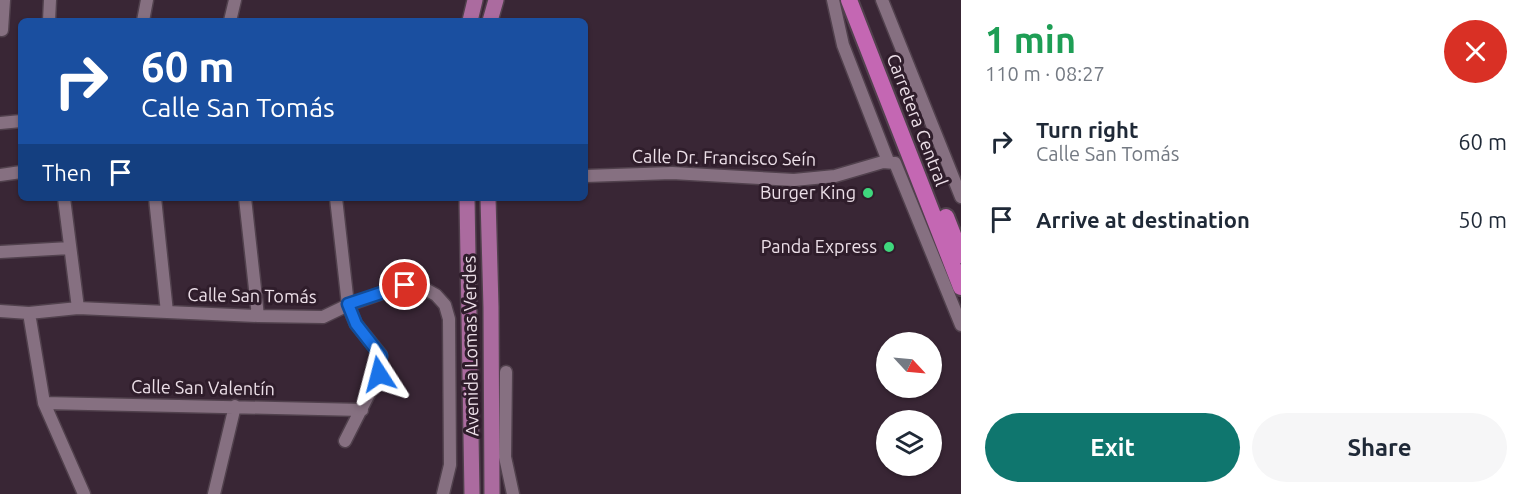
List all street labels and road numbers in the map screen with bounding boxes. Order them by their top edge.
street label: Carretera Central [883,51,952,189]
street label: Calle Dr. Francisco Seín [632,145,816,169]
street label: Avenida Lomas Verdes [458,255,482,437]
street label: Calle San Tomás [187,284,317,306]
street label: Calle San Valentín [131,376,275,398]

